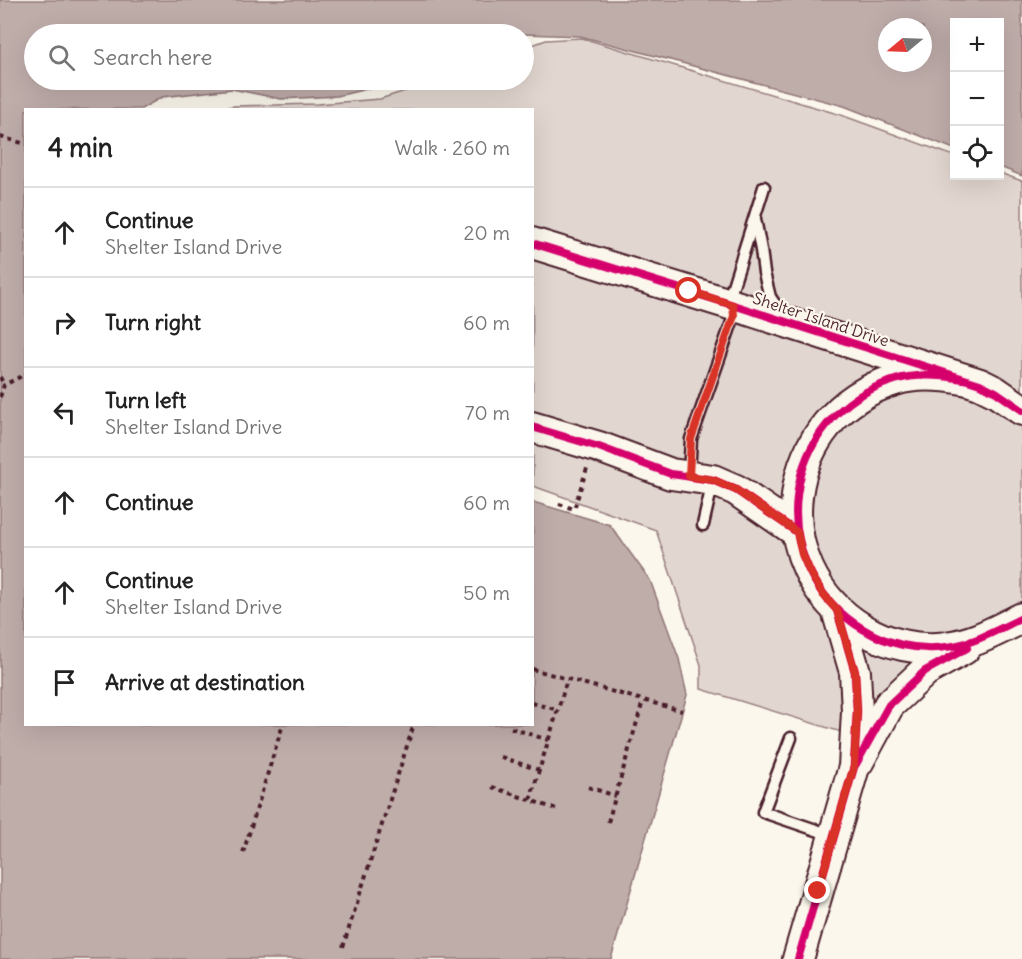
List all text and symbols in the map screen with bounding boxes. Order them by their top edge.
north arrow [878,18,932,72]
map controls [950,18,1004,180]
button: + [950,18,1004,72]
search box [24,24,534,90]
icon: search [45,41,78,74]
text: Search here [93,43,212,71]
button: − [950,72,1004,126]
button: locate [950,126,1004,180]
text: 4 min [48,131,113,164]
text: Walk · 260 m [394,135,510,160]
text: Continue [105,206,194,234]
icon: ahead [48,216,81,249]
text: 20 m [464,220,510,245]
text: Shelter Island Drive [105,234,282,259]
route start [675,277,701,303]
street label: Shelter Island Drive [750,288,892,350]
icon: right [48,306,81,339]
text: Turn right [105,308,201,336]
text: 60 m [463,310,510,335]
text: Turn left [105,386,186,414]
icon: left [48,396,81,429]
text: 70 m [465,400,510,425]
text: Shelter Island Drive [105,414,282,439]
icon: ahead [48,486,81,519]
text: Continue [105,488,194,516]
text: 60 m [463,490,510,515]
text: Continue [105,566,194,594]
icon: ahead [48,576,81,609]
text: 50 m [463,580,510,605]
text: Shelter Island Drive [105,594,282,619]
icon: arrive [48,666,81,699]
text: Arrive at destination [105,668,305,696]
route end [804,877,830,903]

